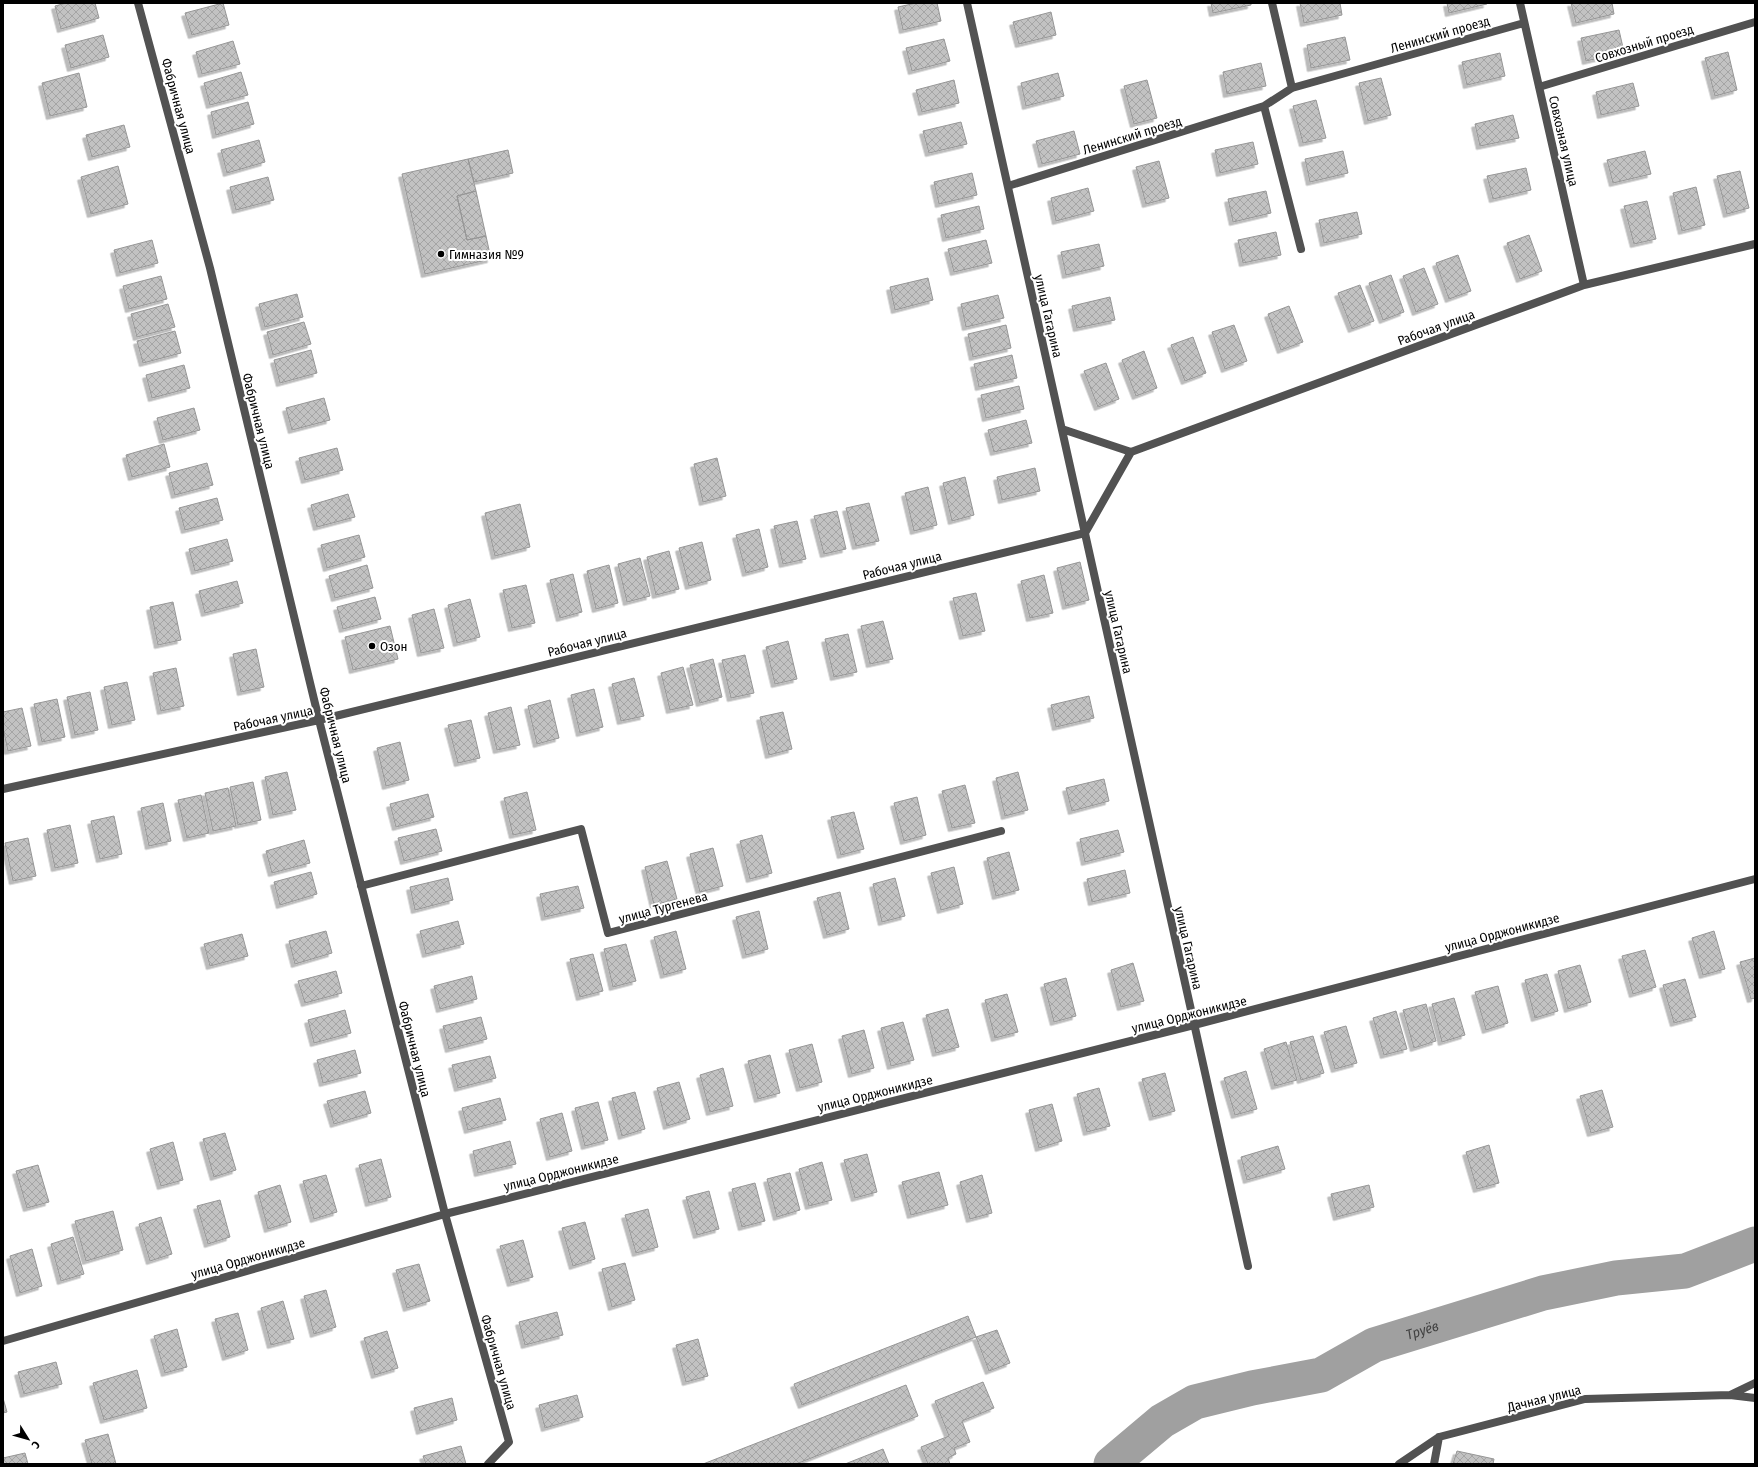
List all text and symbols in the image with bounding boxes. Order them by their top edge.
street label: Ленинский проезд [1389,13,1492,56]
street label: Совхозный проезд [1593,21,1696,66]
street label: Фабричная улица [159,57,198,156]
street label: Совхозная улица [1546,94,1581,188]
street label: Ленинский проезд [1081,113,1184,158]
place label: Гимназия №9 [449,247,524,262]
marker: Гимназия №9 [436,249,446,259]
street label: улица Гагарина [1032,273,1065,359]
street label: Рабочая улица [1396,307,1477,348]
street label: Фабричная улица [239,372,278,471]
street label: Рабочая улица [861,548,943,583]
street label: улица Гагарина [1102,589,1135,675]
street label: Рабочая улица [546,625,628,660]
place label: Озон [380,639,408,654]
marker: Озон [367,641,377,651]
street label: Фабричная улица [316,686,355,785]
street label: Рабочая улица [232,703,314,734]
street label: улица Тургенева [617,888,709,927]
street label: улица Гагарина [1172,905,1205,991]
street label: улица Орджоникидзе [1443,910,1561,955]
street label: улица Орджоникидзе [1130,993,1248,1036]
street label: Фабричная улица [395,1000,434,1099]
street label: улица Орджоникидзе [816,1072,934,1115]
street label: улица Орджоникидзе [502,1151,620,1194]
street label: улица Орджоникидзе [189,1235,307,1282]
street label: Фабричная улица [478,1313,519,1411]
water label: Труёв [1404,1318,1441,1344]
street label: Дачная улица [1505,1382,1583,1415]
north arrow [8,1419,48,1459]
text: С [29,1439,43,1451]

